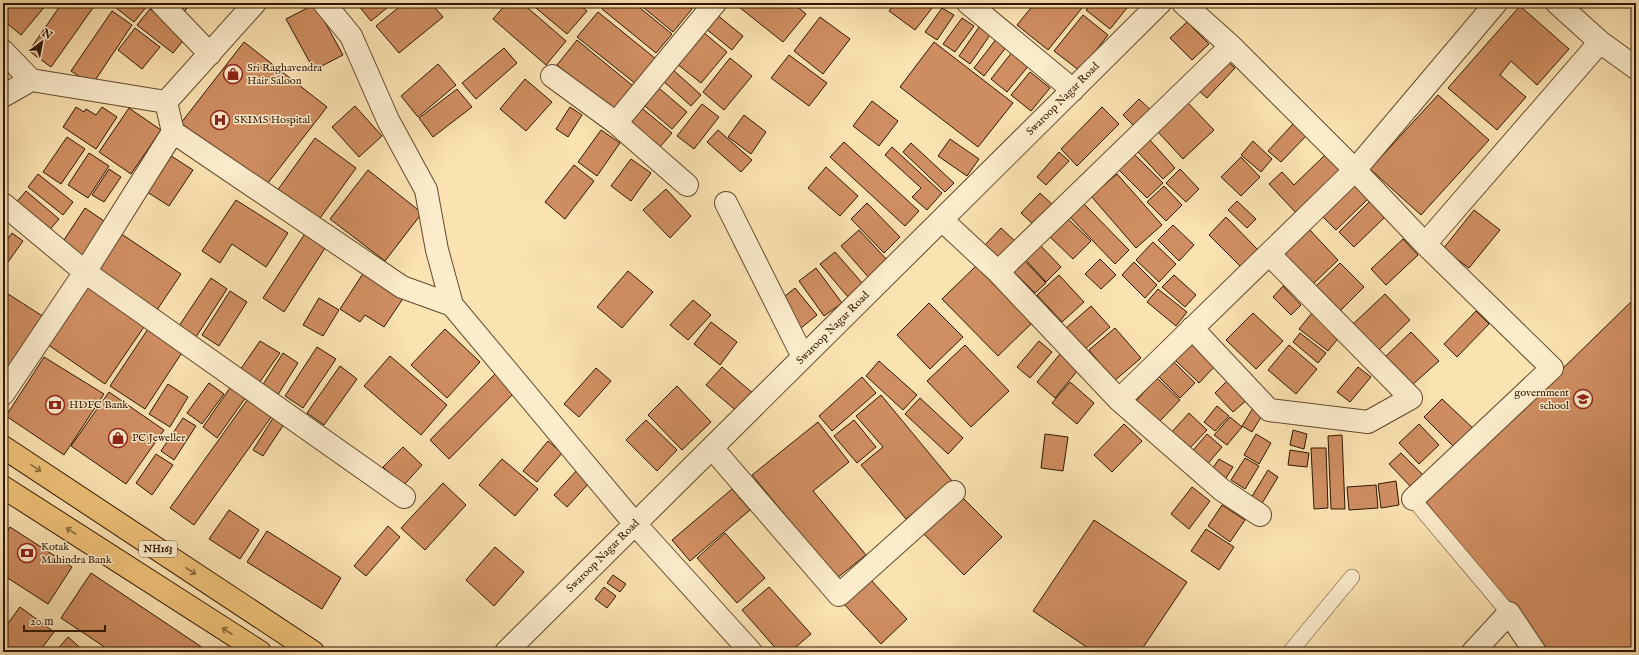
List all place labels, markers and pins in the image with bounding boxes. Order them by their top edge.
place label: Sri Raghavendra Hair Saloon [247,61,322,88]
shop icon: Sri Raghavendra Hair Saloon [222,63,244,85]
hospital icon: SKIMS Hospital [209,109,231,131]
place label: SKIMS Hospital [234,113,310,127]
place label: government school [1514,386,1569,413]
school or university icon: government school [1572,388,1594,410]
bank icon: HDFC Bank [44,394,66,416]
place label: HDFC Bank [69,398,128,412]
shop icon: PC Jeweller [107,427,129,449]
place label: PC Jeweller [132,431,185,445]
place label: Kotak Mahindra Bank [41,540,112,567]
bank icon: Kotak Mahindra Bank [16,542,38,564]

